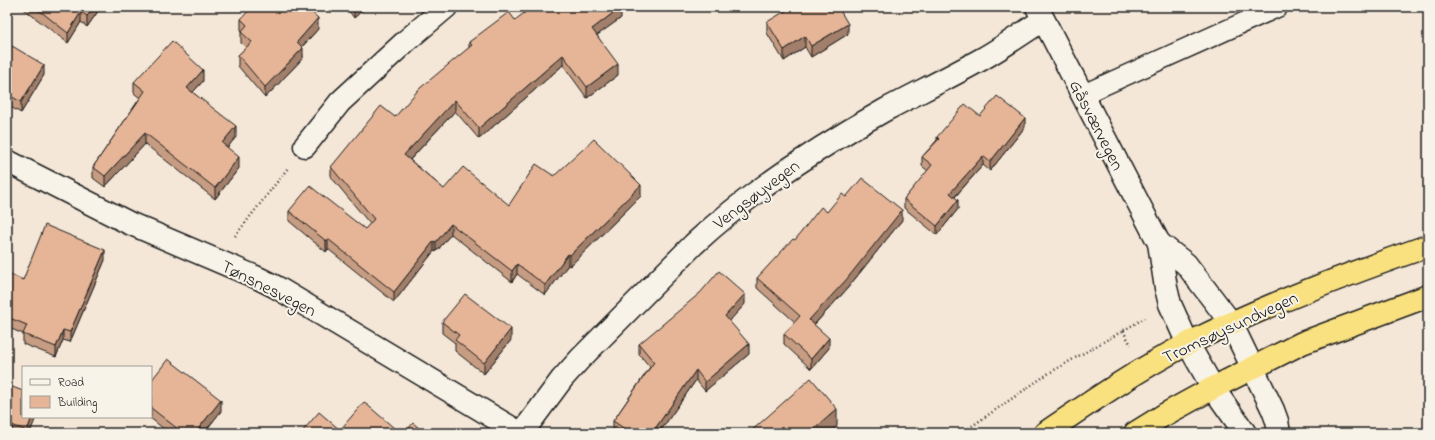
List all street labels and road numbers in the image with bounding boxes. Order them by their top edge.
street label: Gåsværvegen [1060,76,1129,176]
street label: Vengsøyvegen [708,154,807,238]
street label: Tønsnesvegen [216,255,320,326]
street label: Tromsøysundvegen [1159,286,1303,373]

